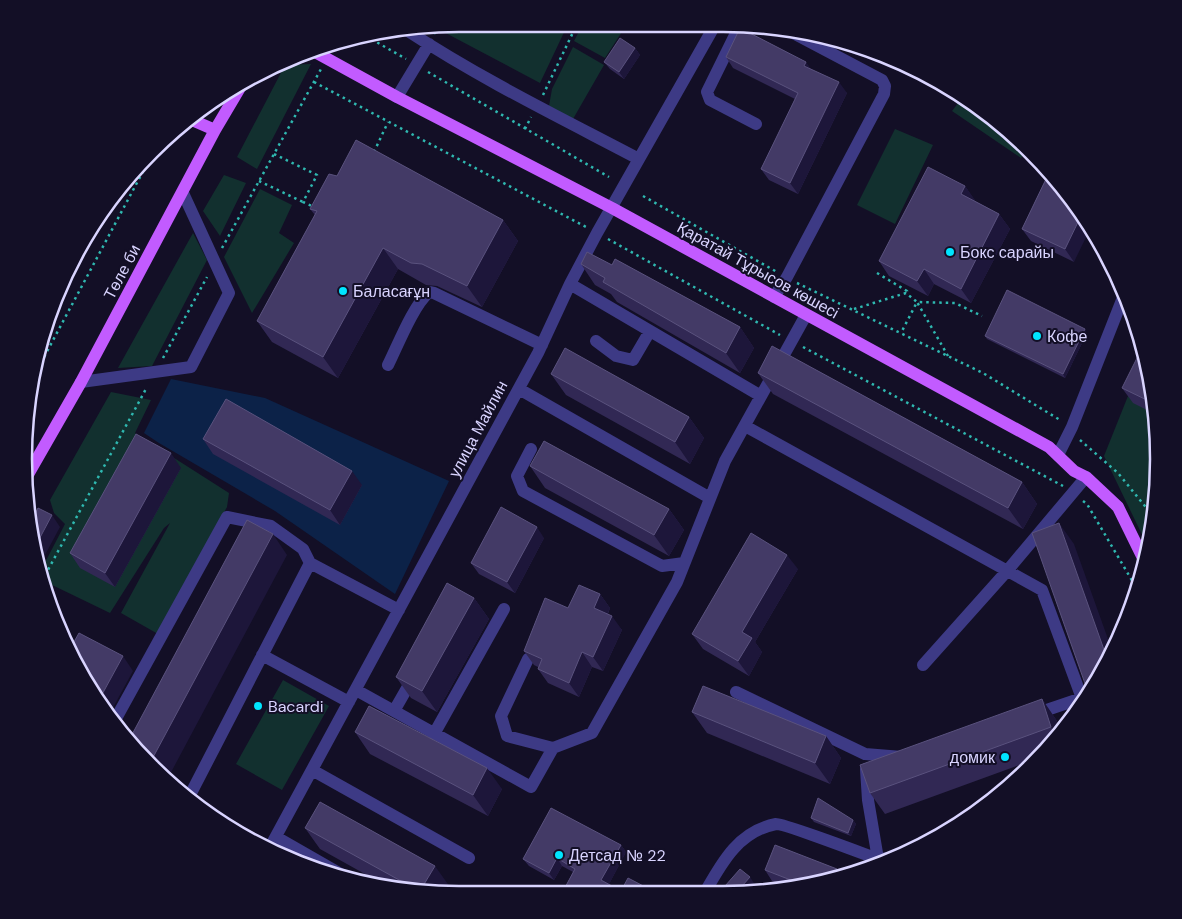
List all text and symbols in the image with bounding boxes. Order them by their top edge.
street label: Қаратай Тұрысов көшесі [673,217,843,323]
street label: Төле би [99,241,145,303]
place label: Бокс сарайы [960,242,1054,263]
marker: Бокс сарайы [944,246,956,258]
place label: Баласағұн [353,281,430,302]
marker: Баласағұн [337,285,349,297]
place label: Кофе [1047,326,1087,347]
marker: Кофе [1031,330,1043,342]
street label: улица Майлин [444,377,512,481]
place label: Bacardi [268,696,324,717]
marker: Bacardi [252,700,264,712]
place label: домик [950,747,996,768]
marker: домик [999,751,1011,763]
place label: Детсад № 22 [569,845,666,866]
marker: Детсад № 22 [553,849,565,861]

